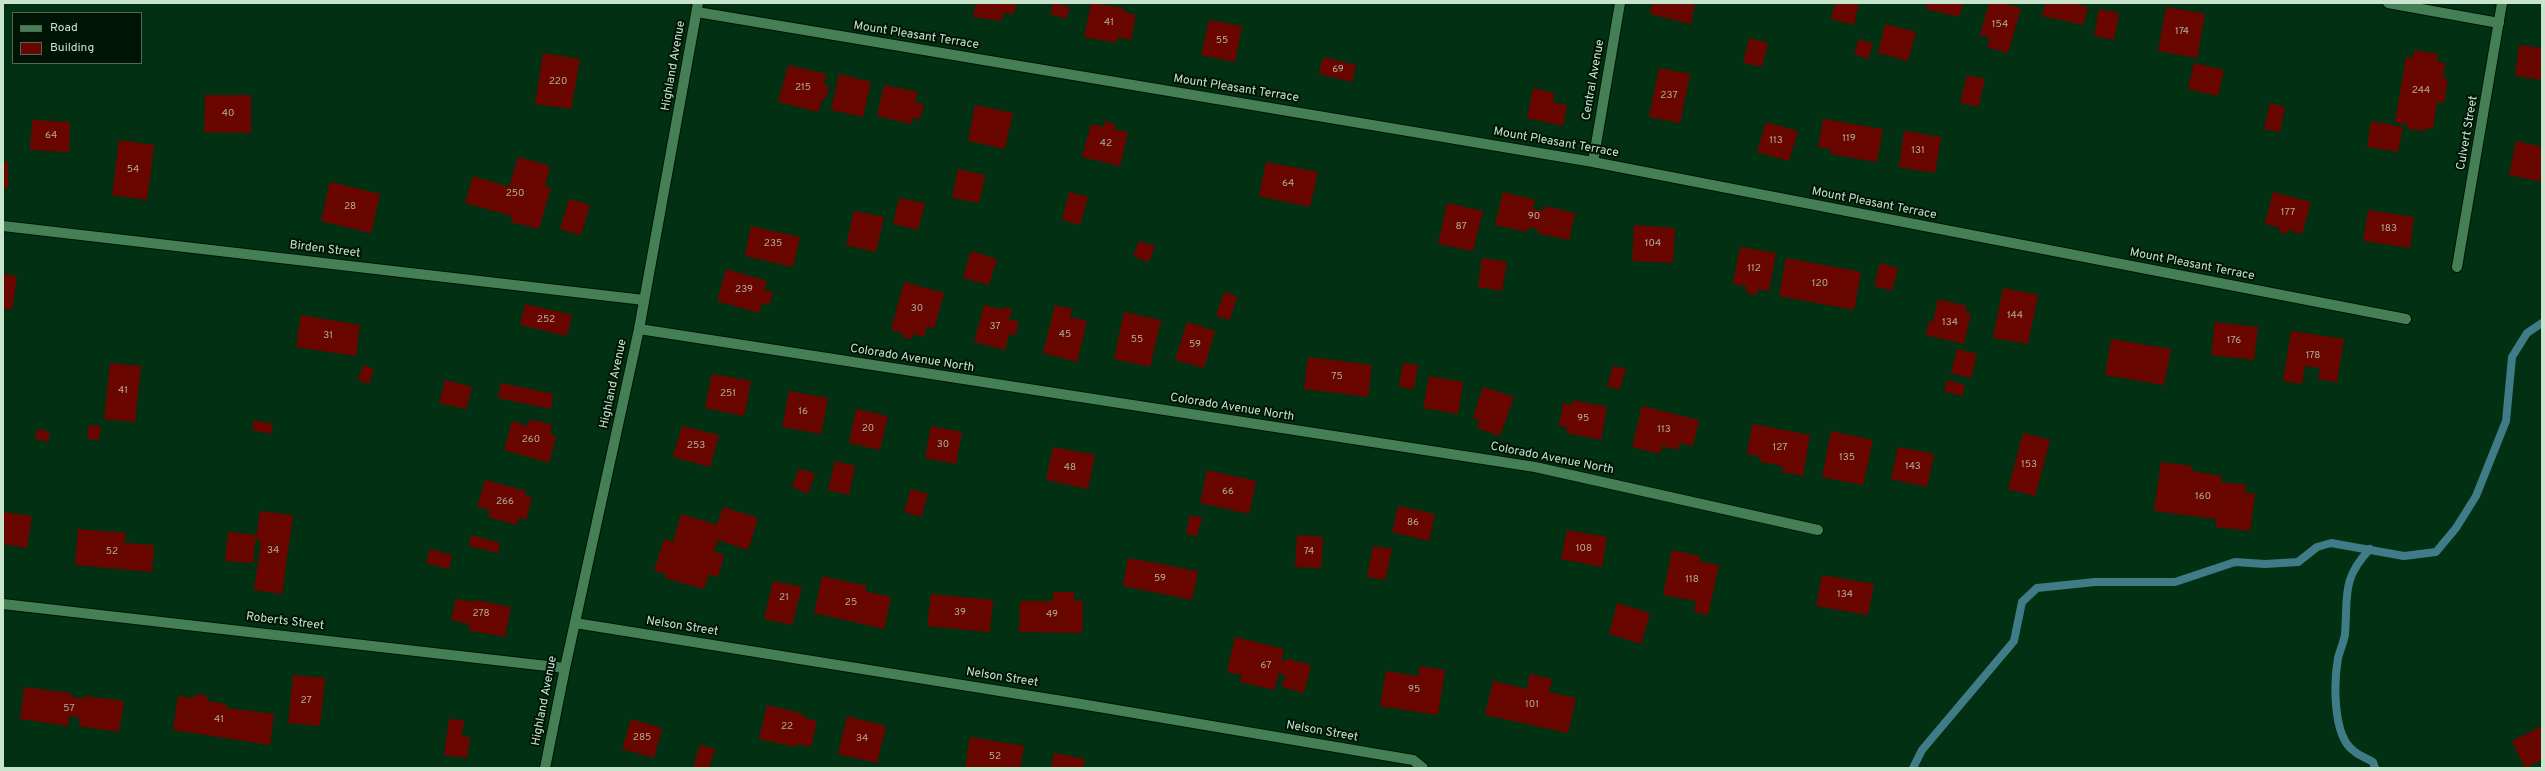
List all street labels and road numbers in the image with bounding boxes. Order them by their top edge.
street label: Mount Pleasant Terrace [852,19,980,53]
street label: Highland Avenue [659,20,689,112]
street label: Central Avenue [1580,38,1608,122]
street label: Mount Pleasant Terrace [1172,72,1300,106]
street label: Culvert Street [2454,95,2482,171]
street label: Mount Pleasant Terrace [1492,125,1620,161]
street label: Mount Pleasant Terrace [1810,185,1938,223]
street label: Birden Street [289,239,361,261]
street label: Mount Pleasant Terrace [2128,246,2256,284]
street label: Highland Avenue [597,338,631,430]
street label: Colorado Avenue North [849,342,975,376]
street label: Colorado Avenue North [1169,391,1295,425]
street label: Colorado Avenue North [1489,440,1615,478]
street label: Roberts Street [245,610,325,634]
street label: Nelson Street [645,614,719,640]
street label: Highland Avenue [529,655,561,747]
street label: Nelson Street [965,665,1039,691]
street label: Nelson Street [1285,719,1359,745]

